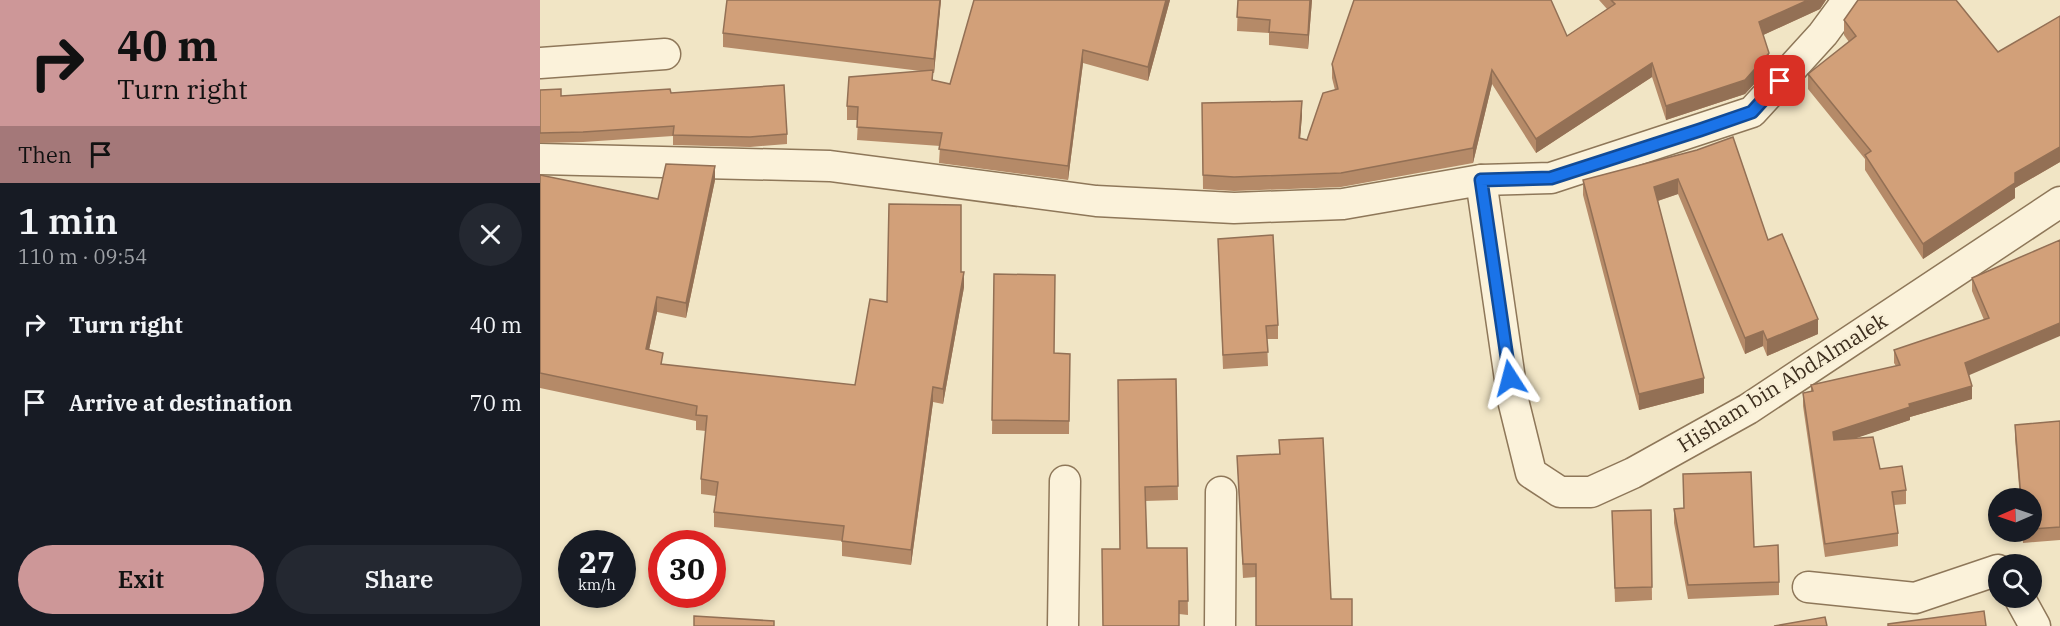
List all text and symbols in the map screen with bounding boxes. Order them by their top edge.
text: 40 m [117,18,218,73]
icon: right [18,24,96,102]
pin [1754,55,1805,106]
icon: arrive [1763,64,1796,97]
text: Turn right [117,71,248,106]
icon: arrive [84,138,117,171]
text: Then [18,140,72,169]
text: 1 min [18,197,118,244]
button: close [459,203,522,266]
text: 110 m · 09:54 [18,243,147,270]
street label: Hisham bin AbdAlmalek [1672,306,1893,458]
icon: right [18,308,51,341]
text: Turn right [69,310,183,339]
text: 40 m [470,310,522,339]
position arrow [1478,346,1542,410]
icon: arrive [18,386,51,419]
text: Arrive at destination [69,388,292,417]
text: 70 m [470,388,522,417]
north arrow [1988,488,2042,542]
map controls [1988,488,2042,608]
speed limit sign: 30 [648,530,726,608]
text: 27 [579,542,615,581]
button: Exit [18,545,264,614]
button: Share [276,545,522,614]
button: search [1988,554,2042,608]
text: km/h [578,575,616,594]

